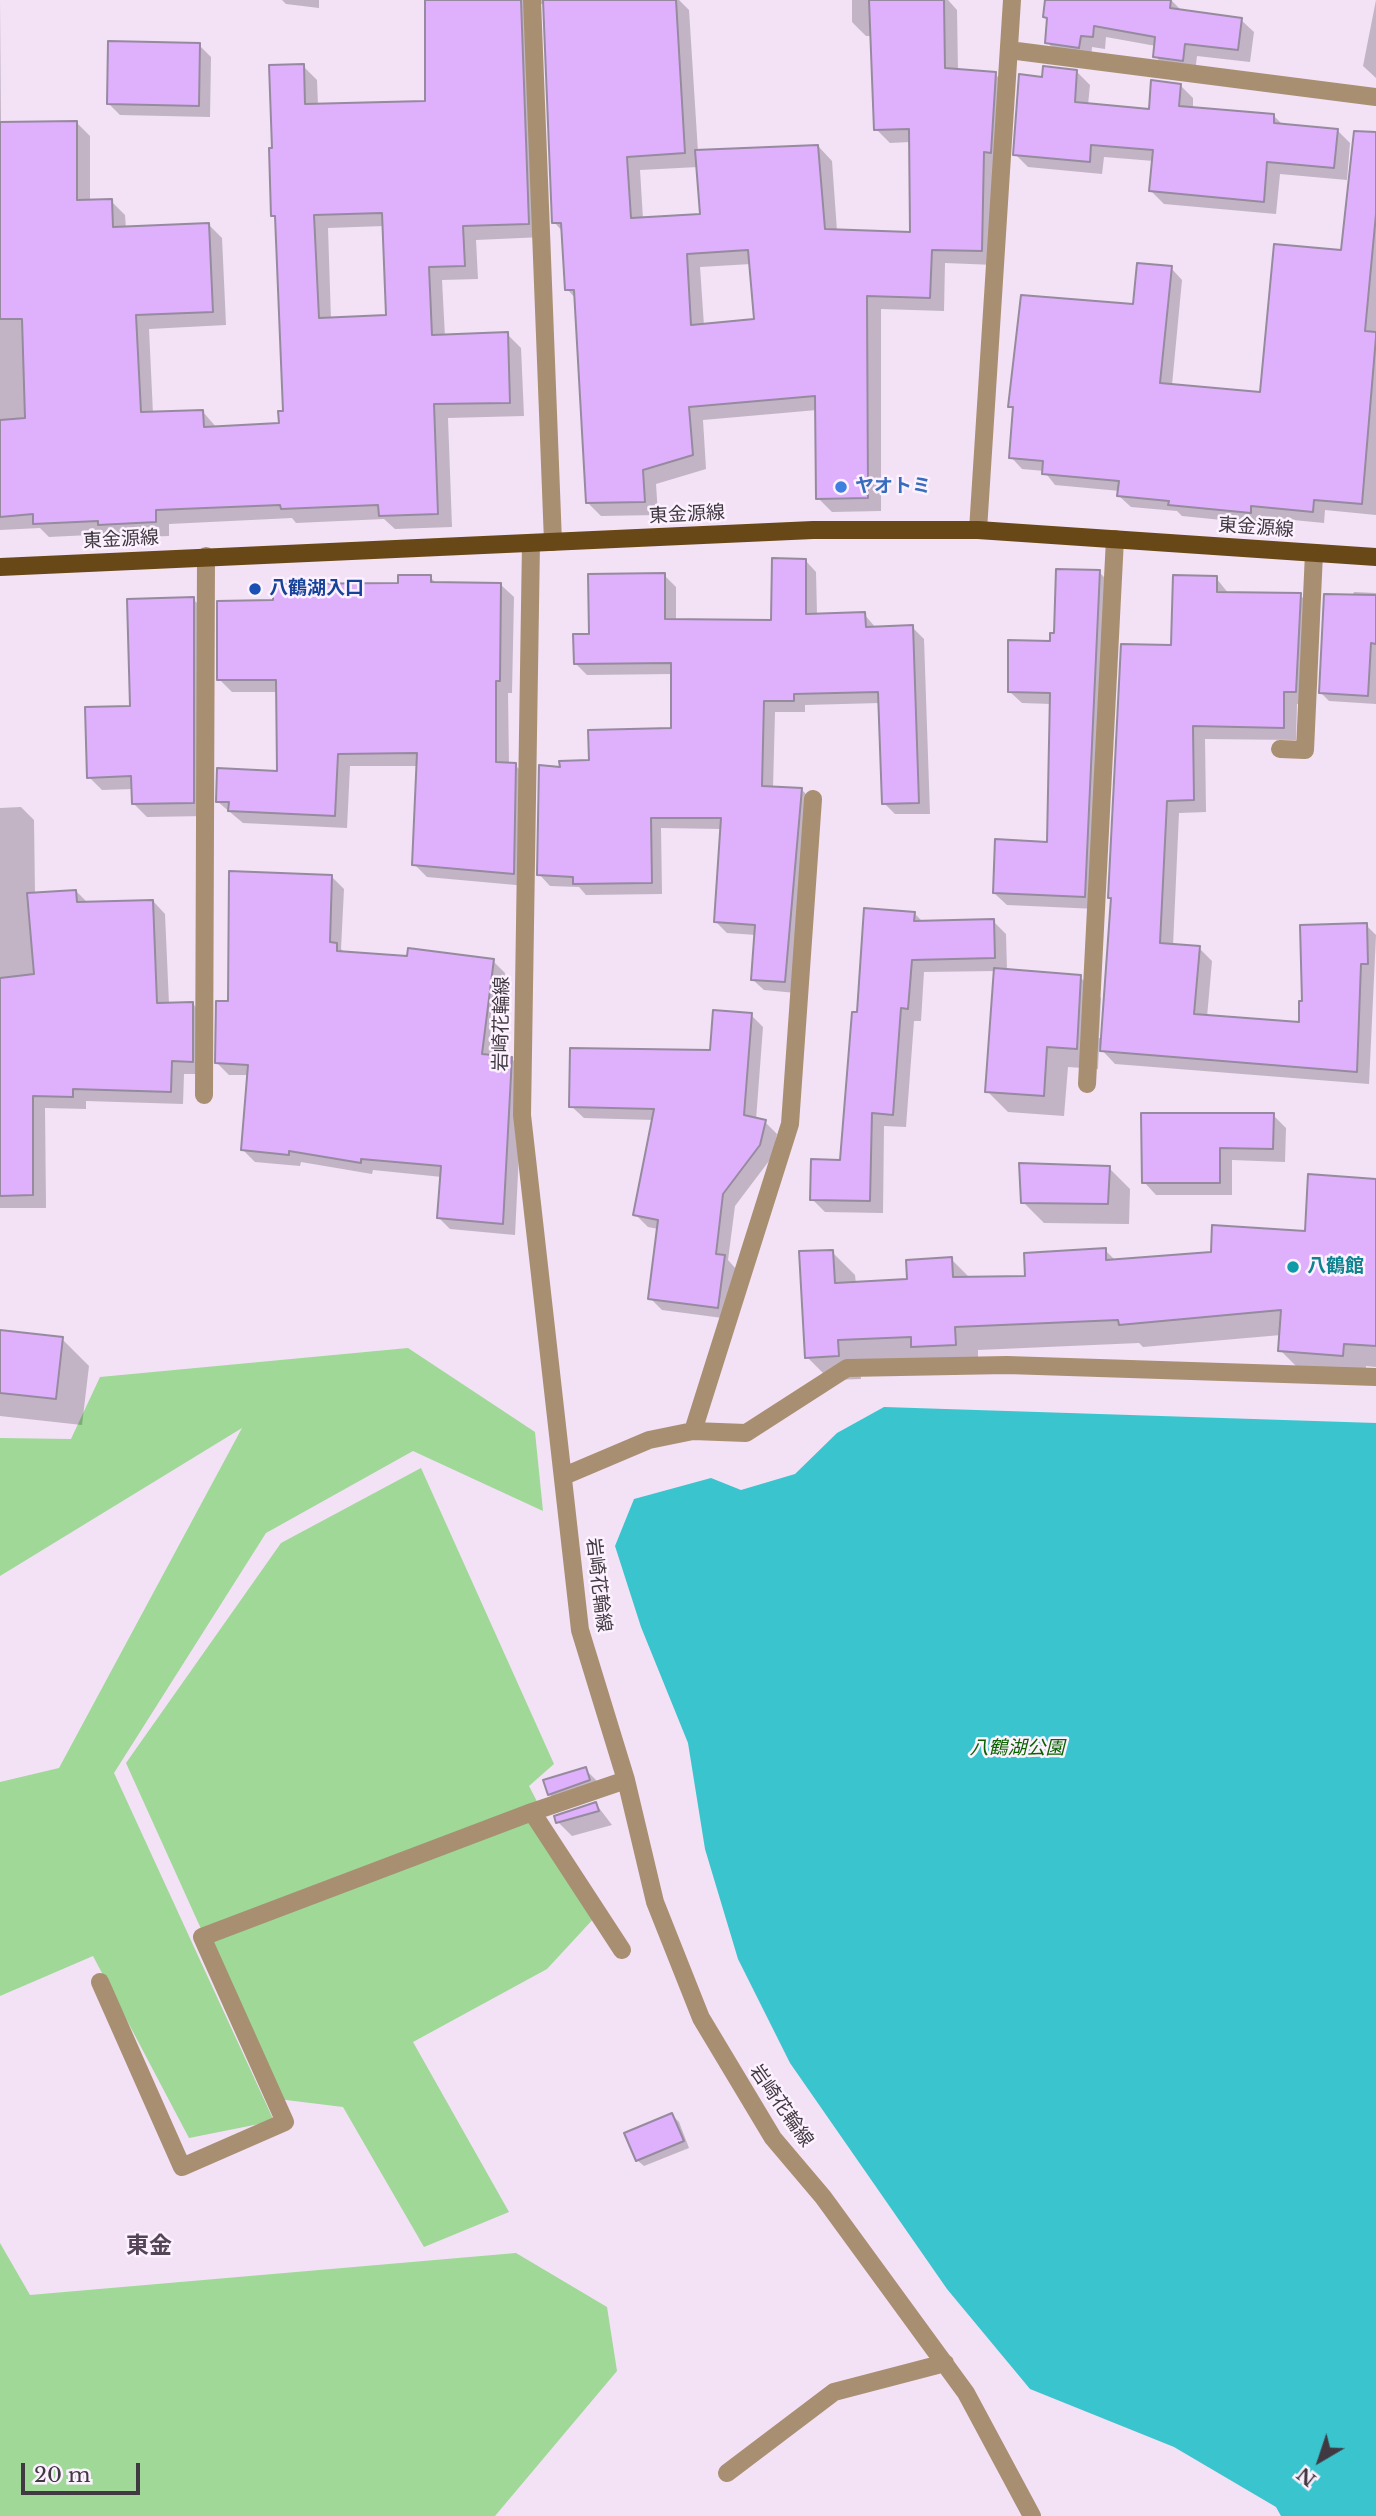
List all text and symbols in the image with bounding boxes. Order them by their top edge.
place label: ヤオトミ [855,476,931,498]
marker: ヤオトミ [833,479,849,495]
street label: 東金源線 [648,502,726,528]
street label: 東金源線 [1217,514,1295,542]
street label: 東金源線 [82,527,160,553]
place label: 八鶴湖入口 [269,578,364,600]
marker: 八鶴湖入口 [247,581,263,597]
street label: 岩崎花輪線 [490,976,514,1072]
place label: 八鶴館 [1307,1256,1364,1278]
marker: 八鶴館 [1285,1259,1301,1275]
street label: 岩崎花輪線 [581,1536,615,1634]
park label: 八鶴湖公園 [970,1738,1064,1760]
street label: 岩崎花輪線 [744,2061,818,2151]
district label: 東金 [126,2233,172,2261]
north arrow [1285,2425,1355,2495]
scale bar [24,2450,144,2494]
text: 20 m [34,2462,91,2488]
text: N [1292,2462,1321,2491]

